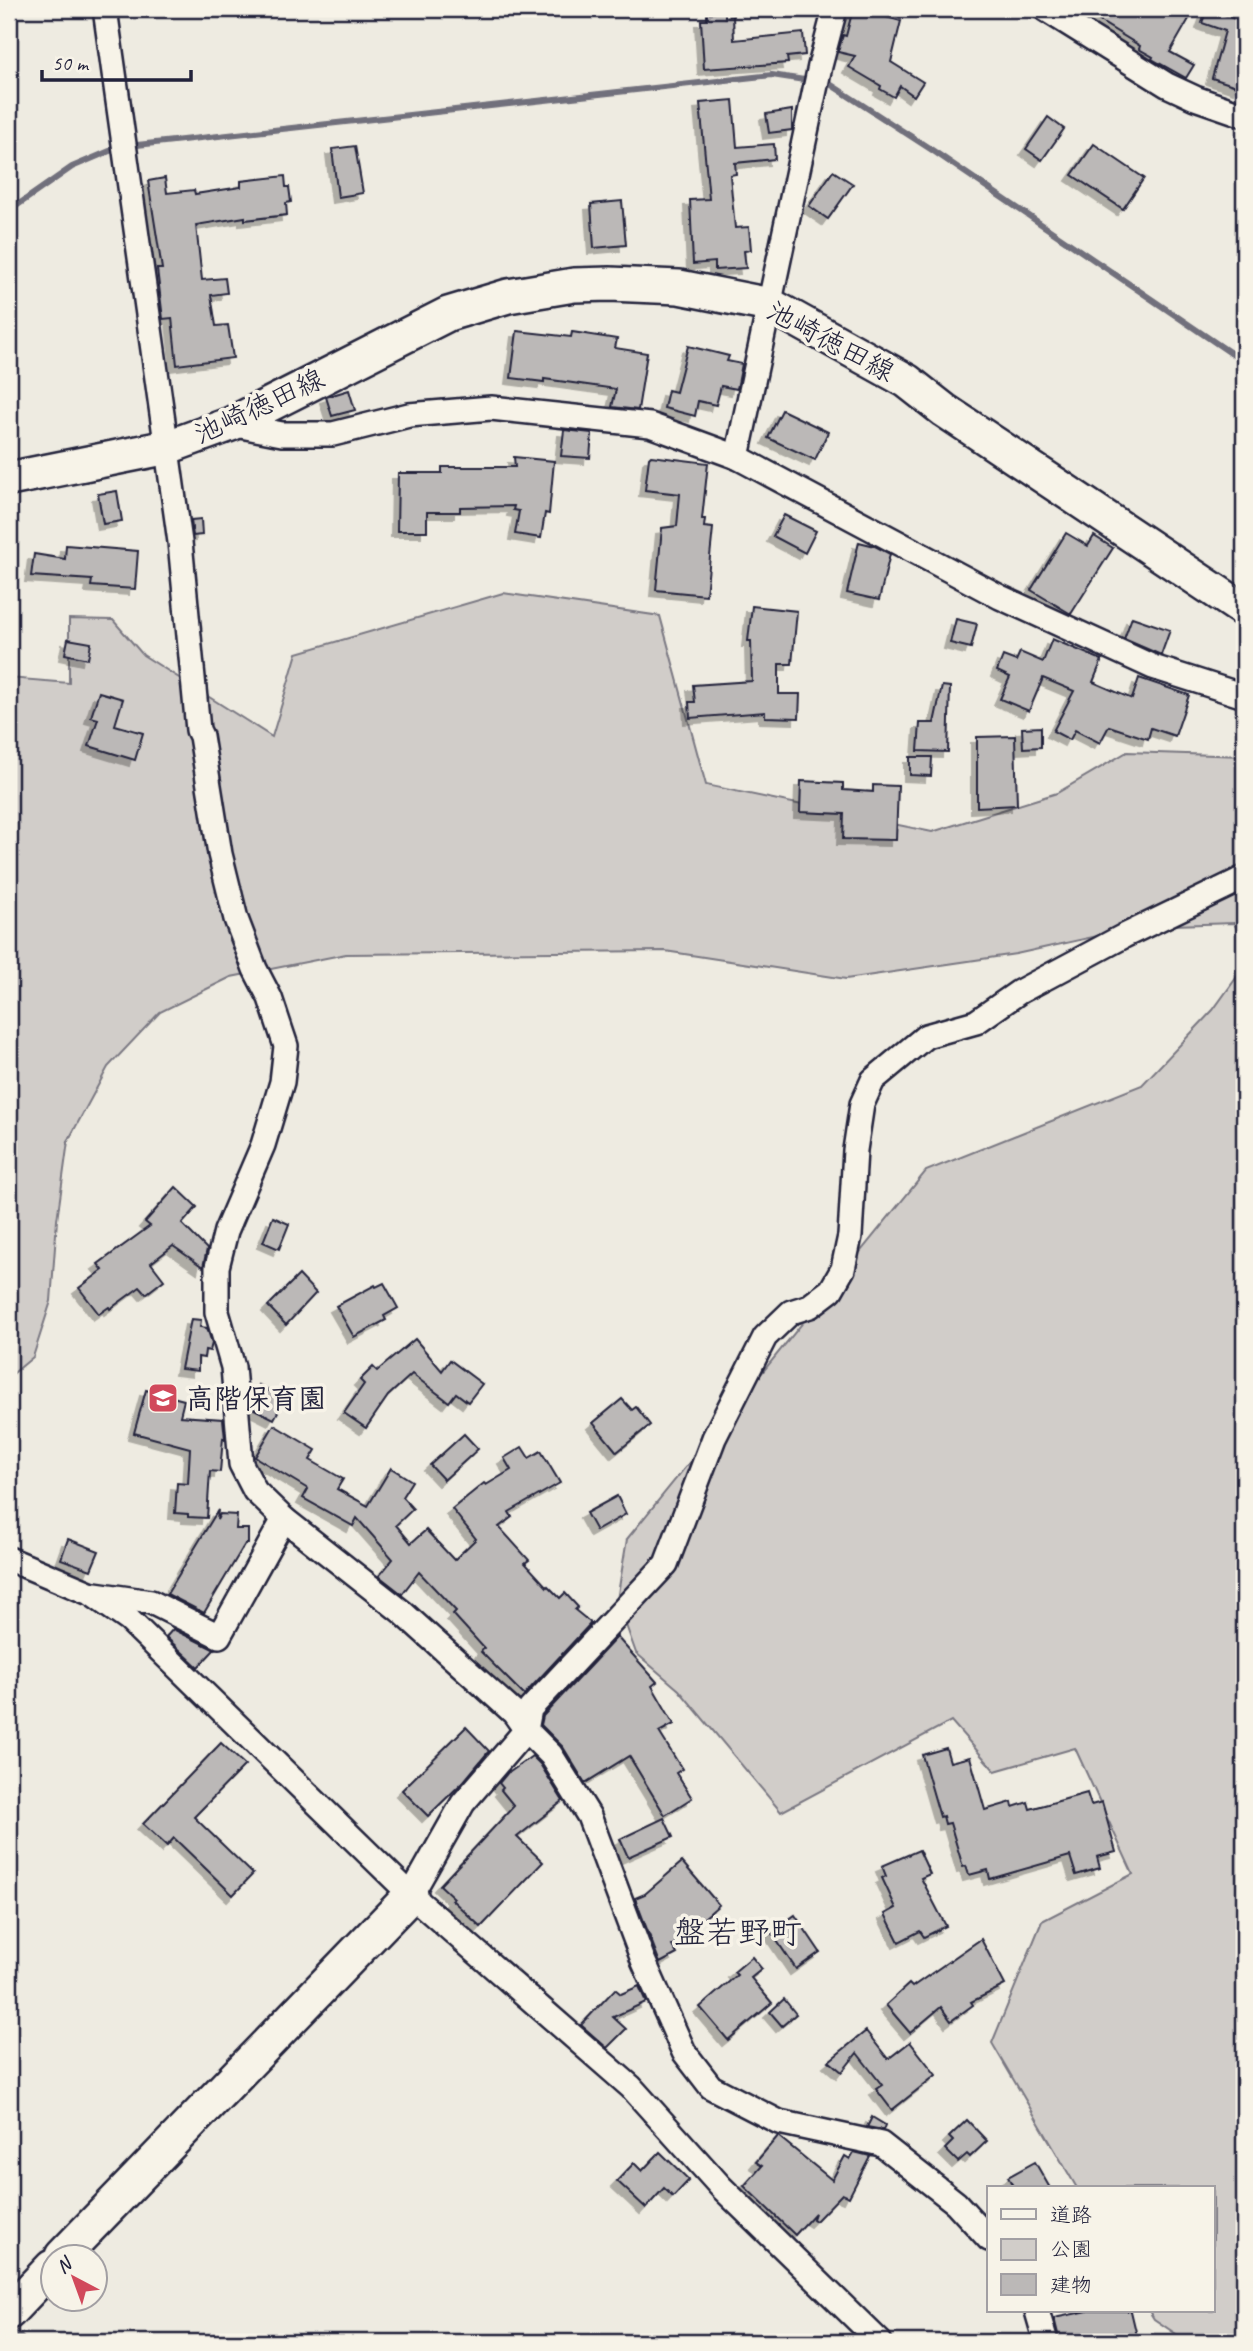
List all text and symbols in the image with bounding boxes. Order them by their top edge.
scale bar [42,38,191,82]
text: 50 m [52,50,90,76]
street label: 池崎徳田線 [761,293,901,389]
street label: 池崎徳田線 [188,361,330,451]
school or university icon: 高階保育園 [146,1381,180,1415]
place label: 高階保育園 [186,1381,326,1416]
district label: 盤若野町 [674,1912,802,1953]
legend [987,2186,1214,2312]
text: 道路 [1050,2202,1092,2228]
text: 公園 [1050,2236,1092,2262]
north arrow [38,2242,108,2312]
text: N [51,2251,78,2279]
text: 建物 [1050,2272,1092,2298]

